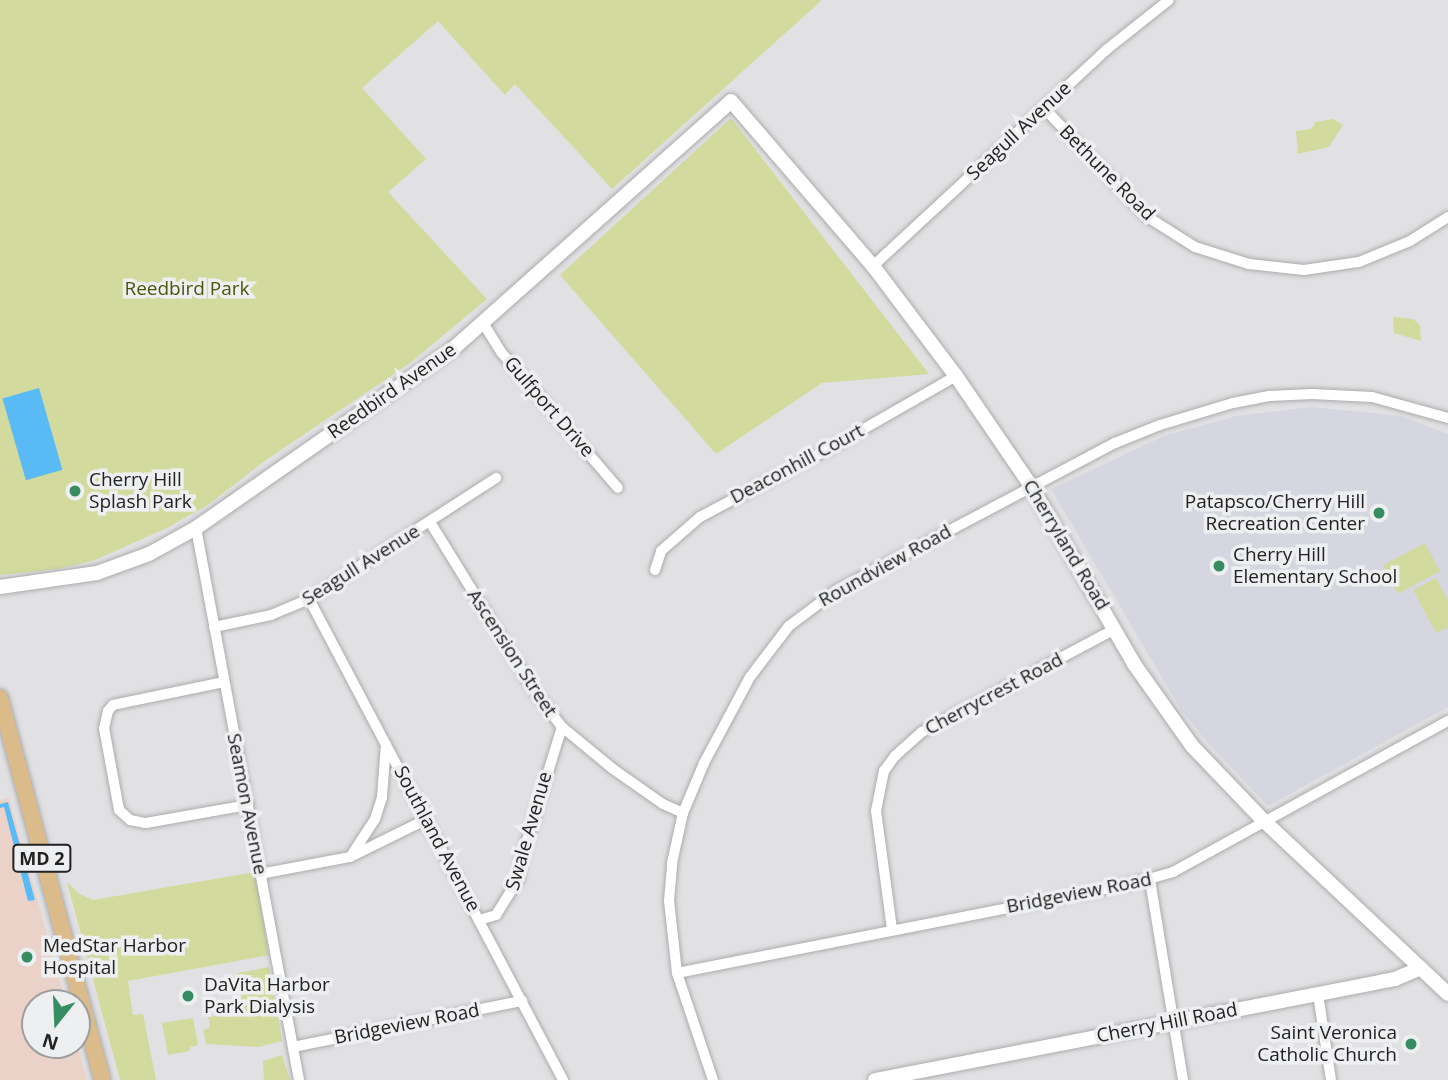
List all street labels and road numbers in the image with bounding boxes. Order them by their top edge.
street label: Seagull Avenue [962,77,1076,185]
street label: Bethune Road [1055,121,1159,225]
street label: Reedbird Avenue [323,338,461,444]
street label: Gulfport Drive [499,352,599,462]
street label: Deaconhill Court [726,419,868,509]
street label: Cherryland Road [1018,476,1114,614]
street label: Seagull Avenue [298,520,424,610]
street label: Roundview Road [815,520,955,612]
street label: Ascension Street [462,585,562,721]
street label: Cherrycrest Road [921,648,1067,740]
street label: Seamon Avenue [222,731,272,877]
street label: Southland Avenue [389,762,485,916]
street label: Swale Avenue [501,769,557,893]
road number: MD 2 [12,844,72,872]
street label: Bridgeview Road [1004,868,1154,918]
street label: Cherry Hill Road [1095,998,1239,1048]
street label: Bridgeview Road [332,999,482,1049]

